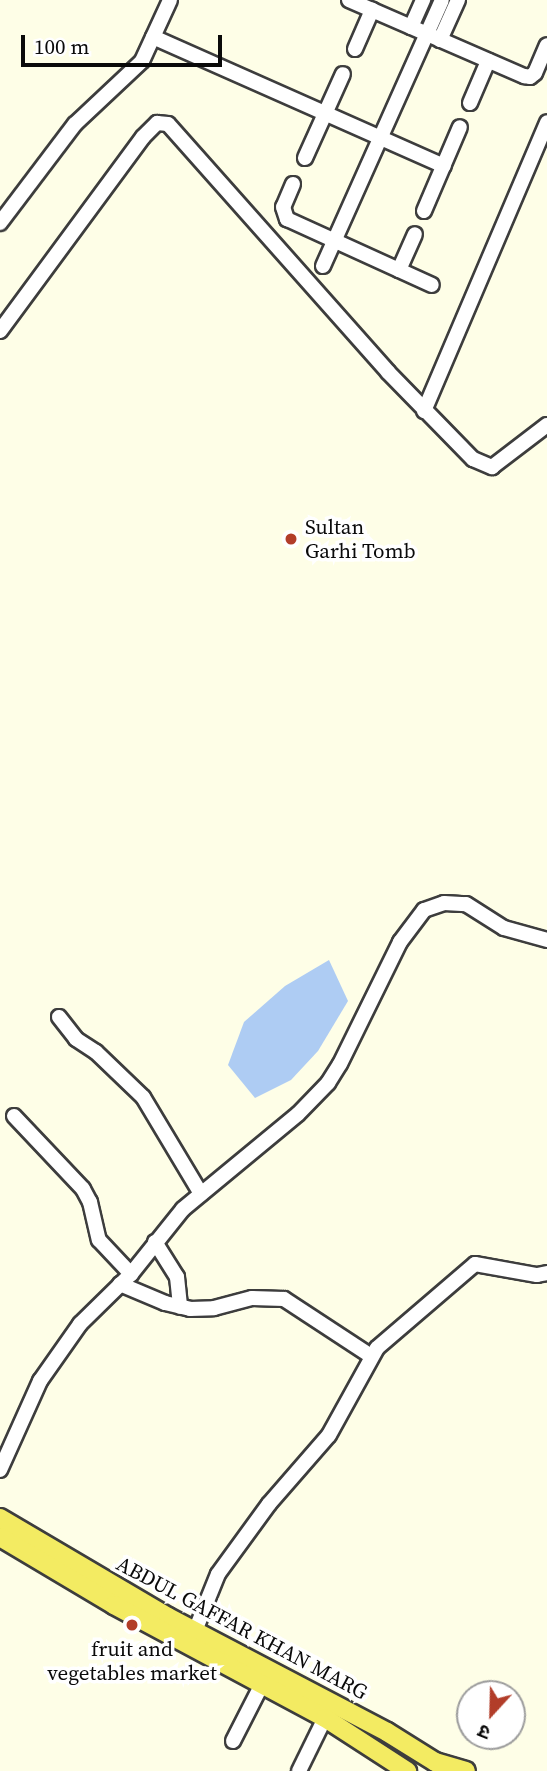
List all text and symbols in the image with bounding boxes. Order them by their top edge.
scale bar [24,21,226,65]
text: 100 m [34,32,89,61]
place label: Sultan Garhi Tomb [305,514,416,564]
marker: Sultan Garhi Tomb [283,531,299,547]
street label: ABDUL GAFFAR KHAN MARG [112,1551,372,1705]
marker: fruit and vegetables market [124,1617,140,1633]
place label: fruit and vegetables market [47,1636,217,1686]
north arrow [456,1680,526,1750]
text: उ [474,1718,494,1747]

